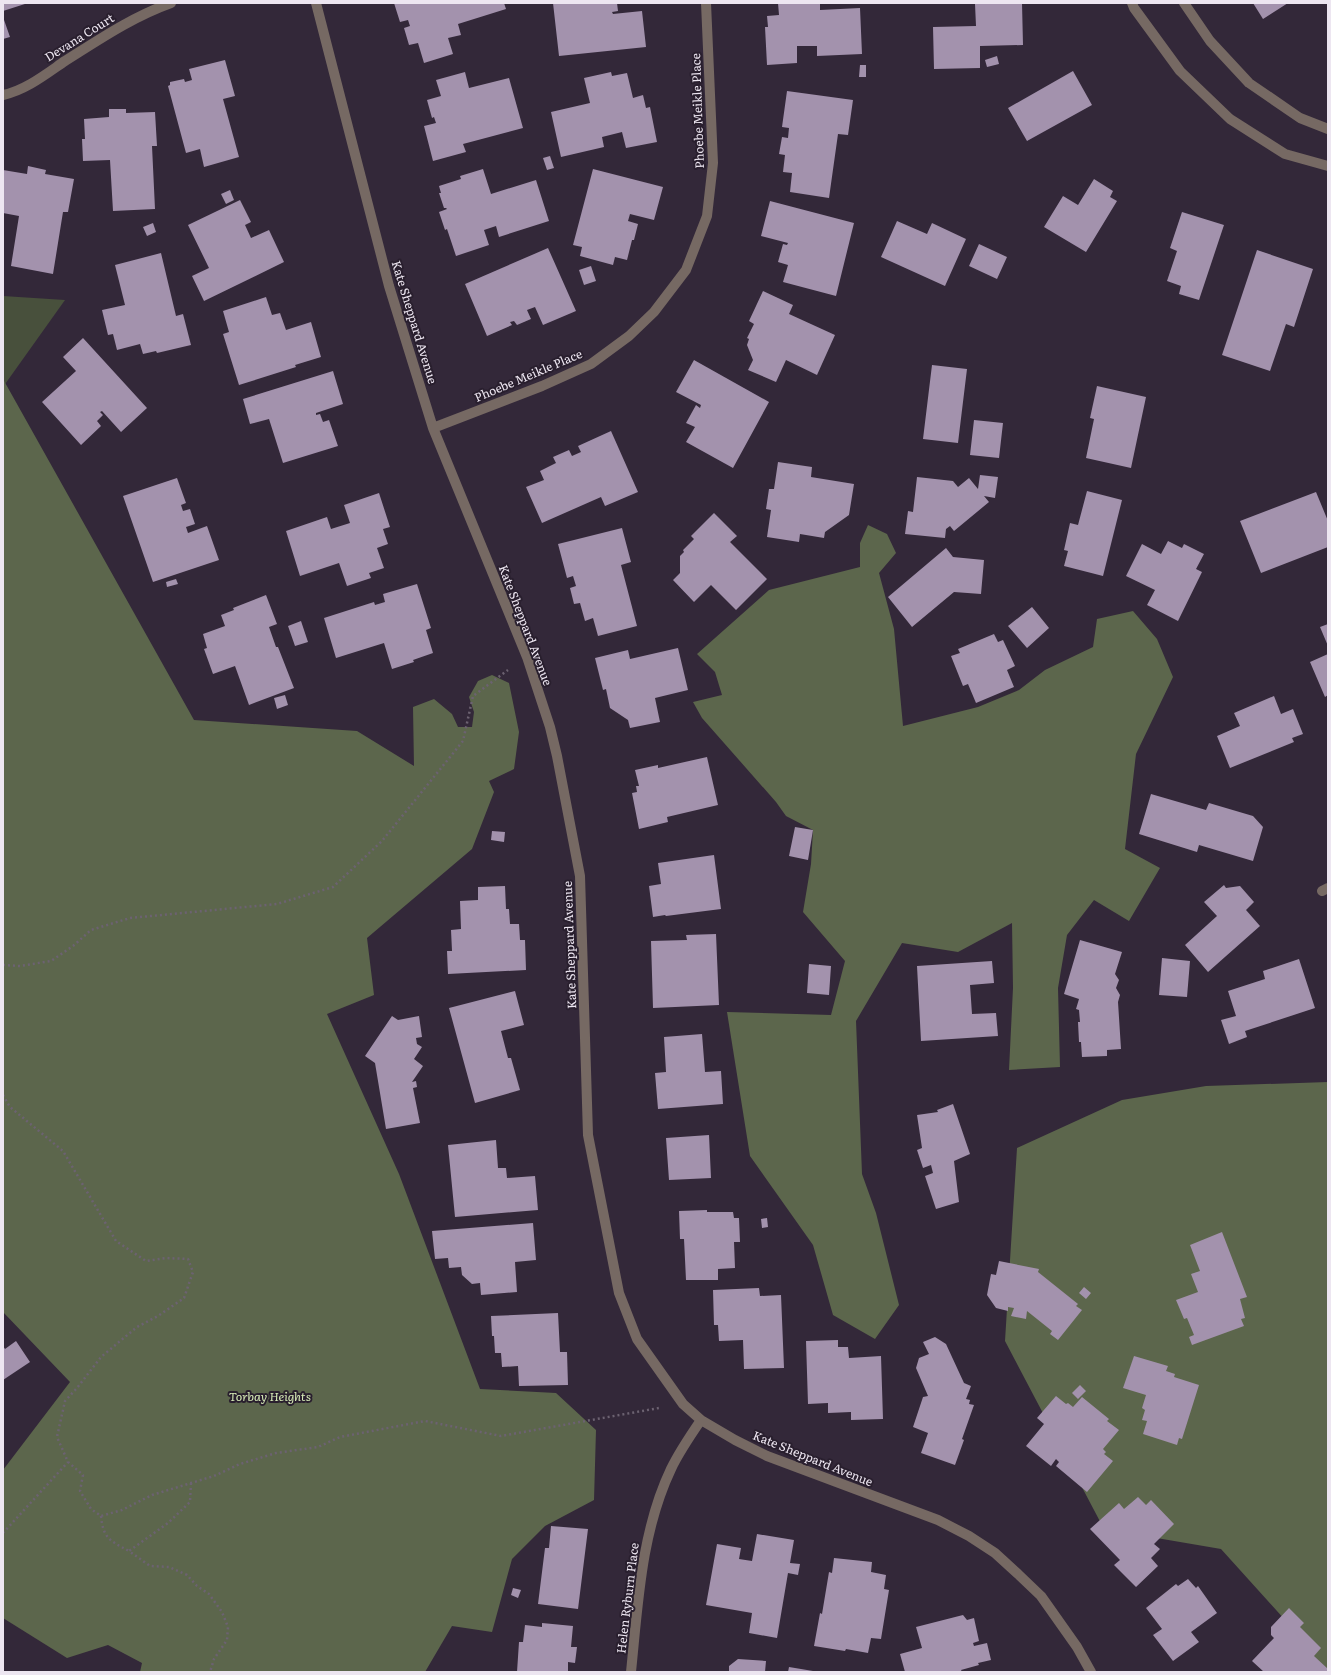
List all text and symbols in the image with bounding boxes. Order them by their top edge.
street label: Devana Court [41,8,117,66]
street label: Phoebe Meikle Place [686,53,708,169]
street label: Kate Sheppard Avenue [388,258,442,386]
street label: Phoebe Meikle Place [471,344,585,406]
street label: Kate Sheppard Avenue [495,562,557,688]
street label: Kate Sheppard Avenue [558,881,580,1009]
park label: Torbay Heights [229,1387,311,1405]
street label: Kate Sheppard Avenue [750,1426,876,1490]
street label: Helen Ryburn Place [611,1542,643,1654]

